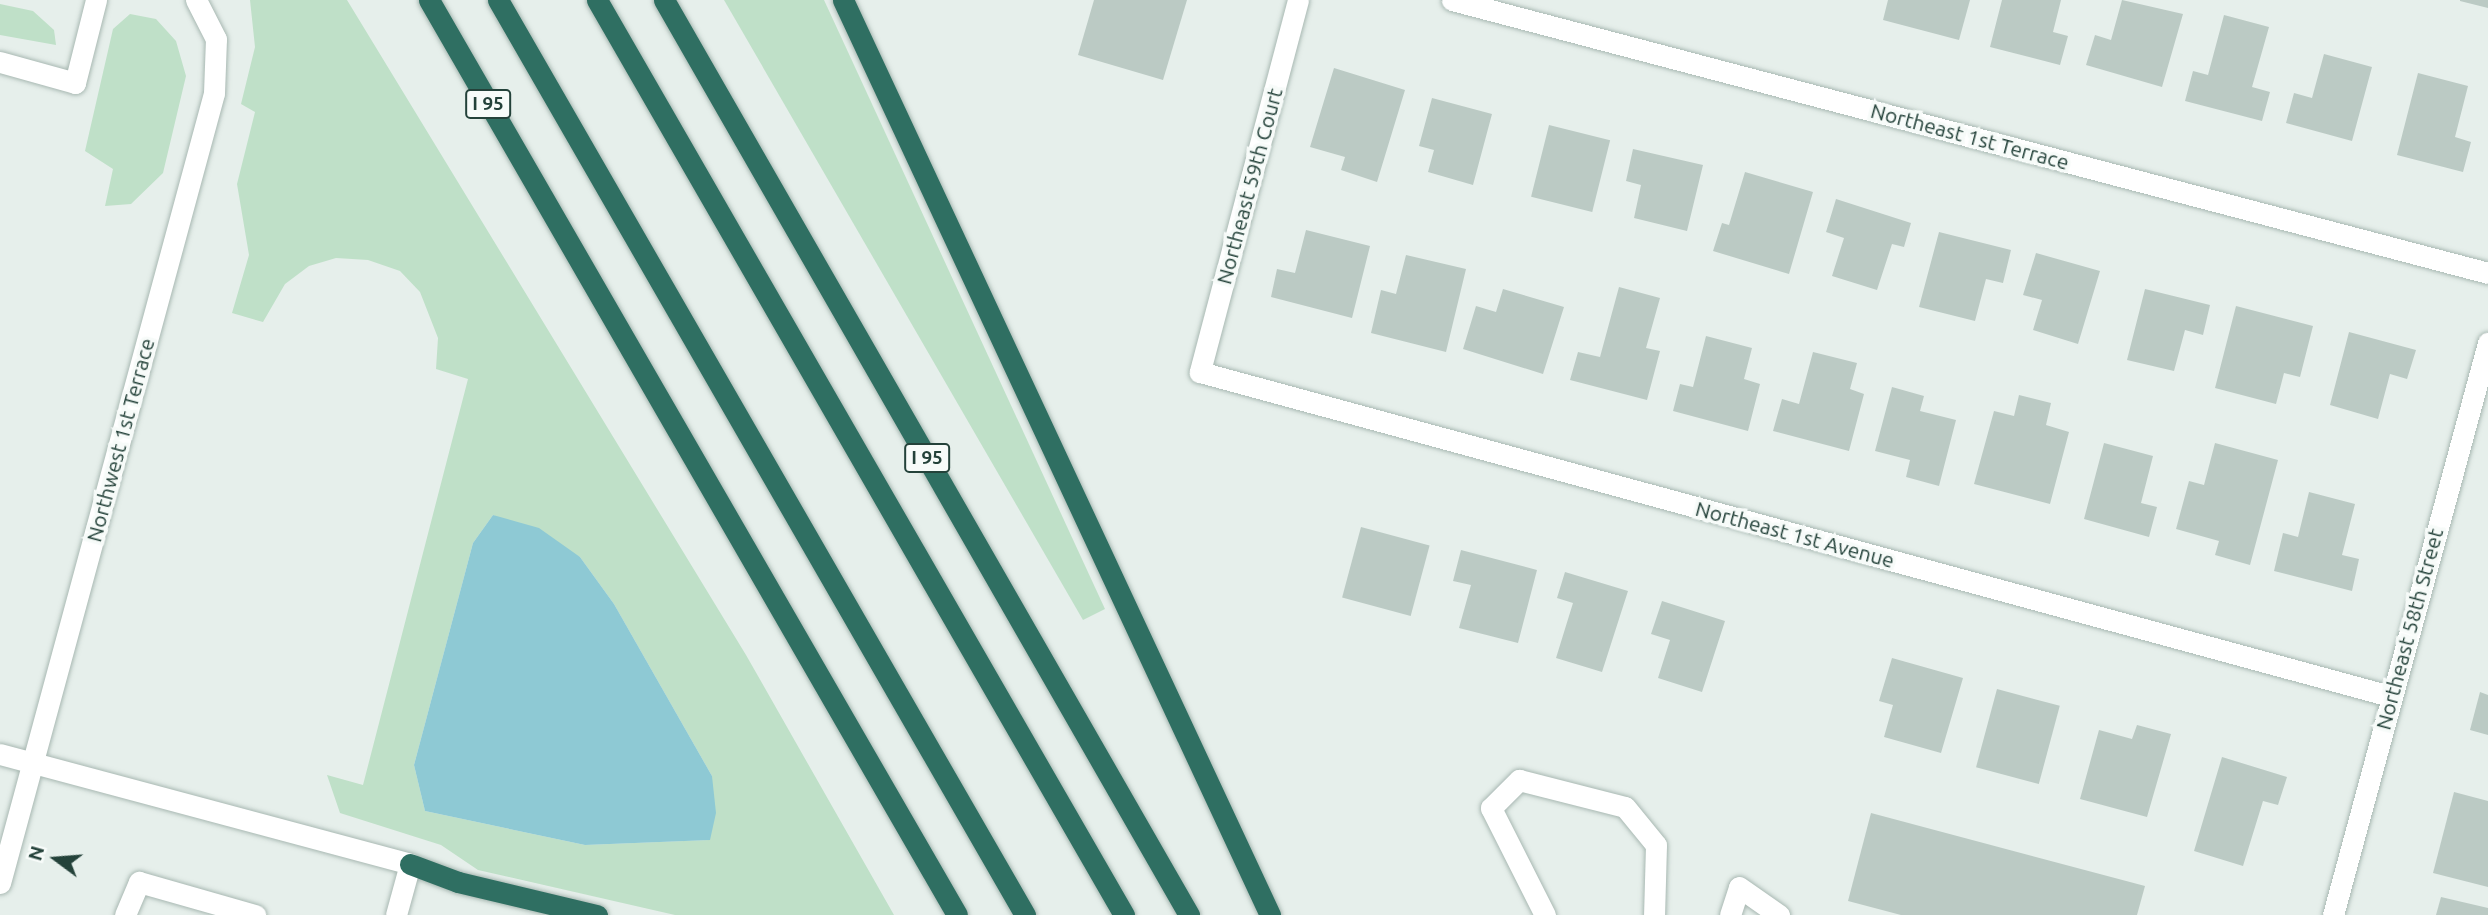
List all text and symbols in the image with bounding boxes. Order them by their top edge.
street label: Northeast 59th Court [1211,85,1287,287]
road number: I 95 [463,88,512,120]
street label: Northeast 1st Terrace [1868,97,2072,175]
street label: Northwest 1st Terrace [81,335,159,545]
road number: I 95 [902,442,951,474]
street label: Northeast 1st Avenue [1693,495,1897,573]
street label: Northeast 58th Street [2370,526,2448,732]
north arrow [21,824,91,894]
text: N [23,843,48,863]

